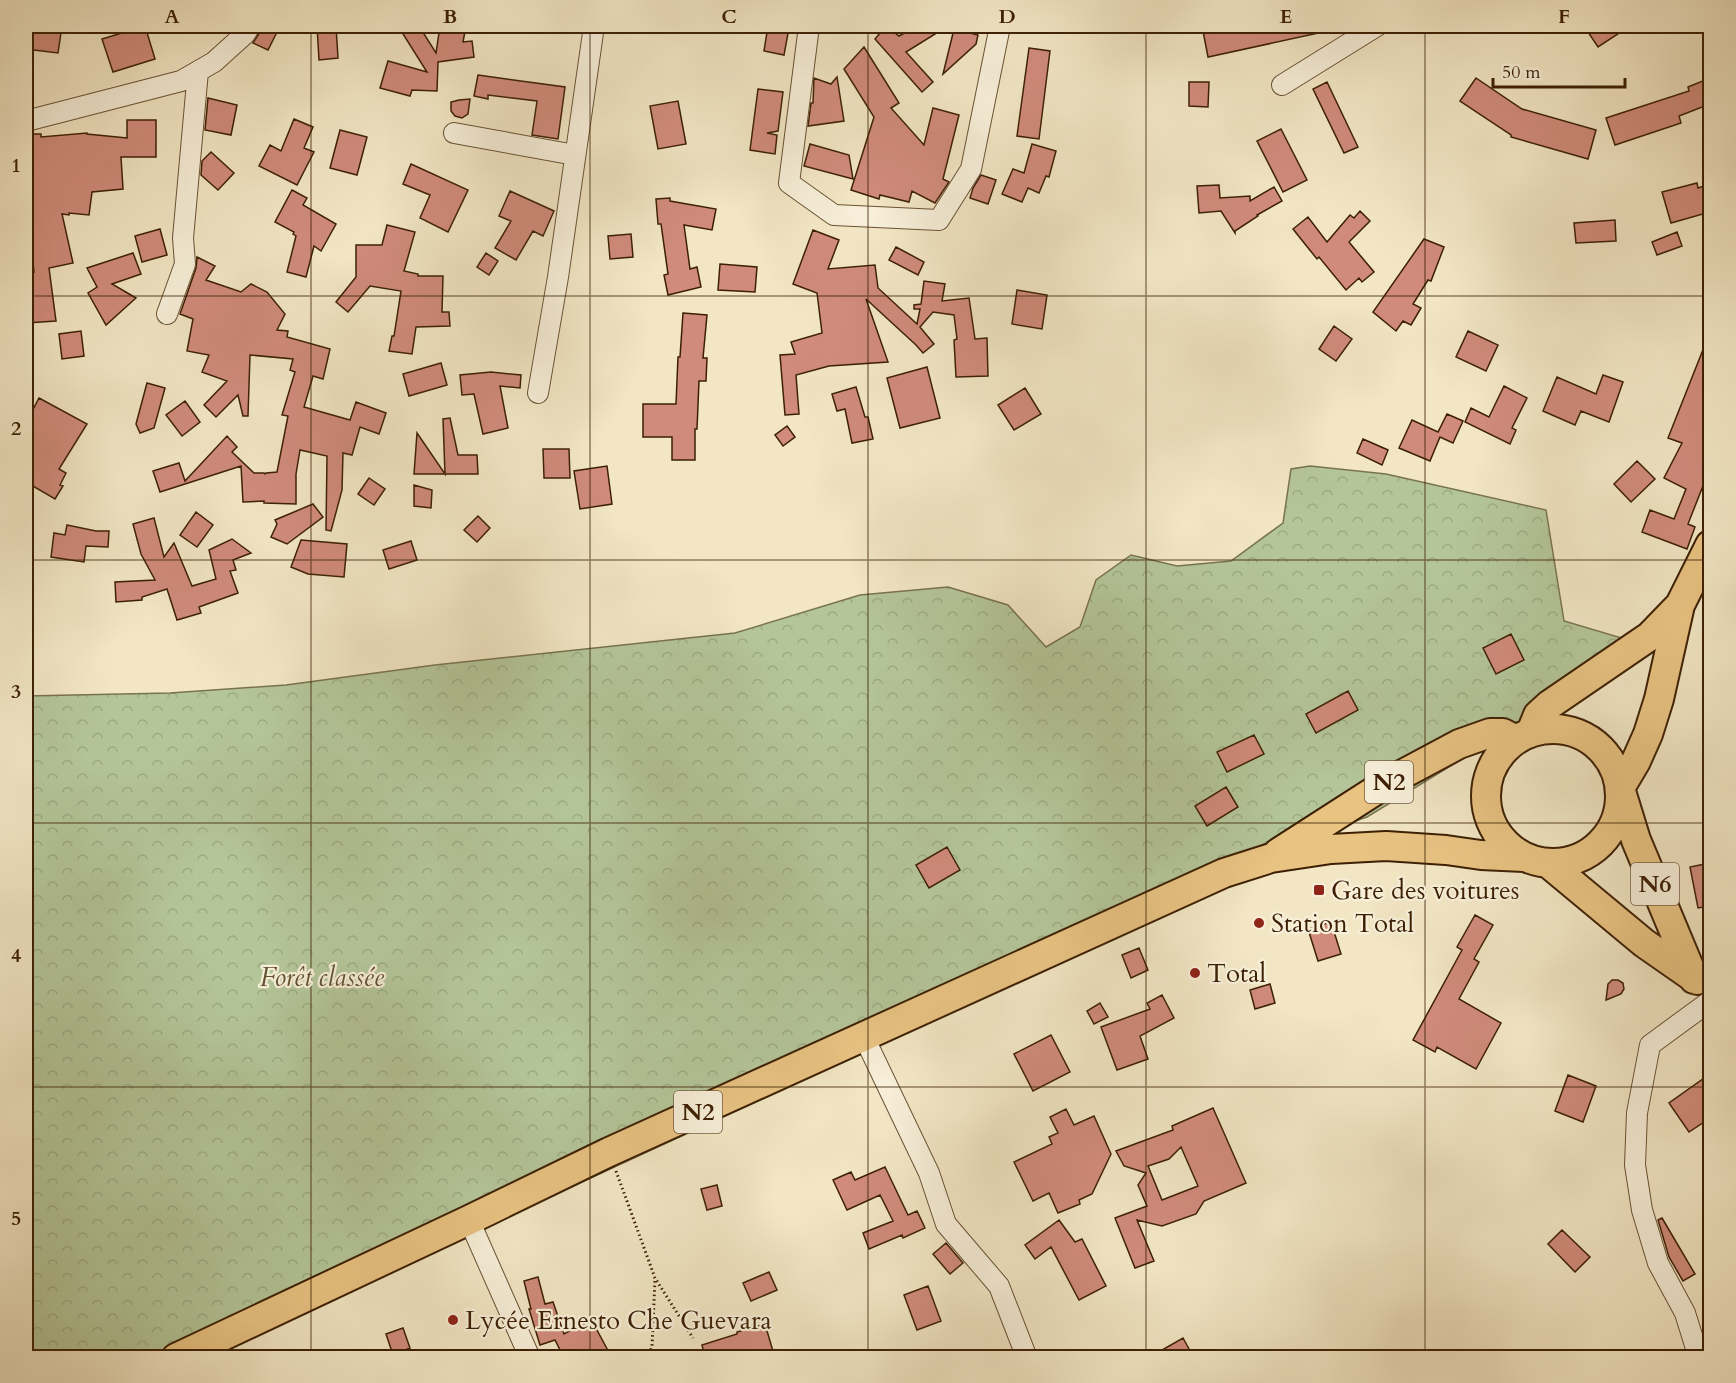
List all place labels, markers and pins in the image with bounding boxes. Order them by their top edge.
place label: Gare des voitures [1331,873,1519,908]
marker: Gare des voitures [1312,883,1326,897]
place label: Station Total [1271,906,1414,941]
marker: Station Total [1252,916,1266,930]
place label: Total [1207,956,1267,991]
marker: Total [1188,966,1202,980]
place label: Lycée Ernesto Che Guevara [465,1303,772,1338]
marker: Lycée Ernesto Che Guevara [446,1313,460,1327]

